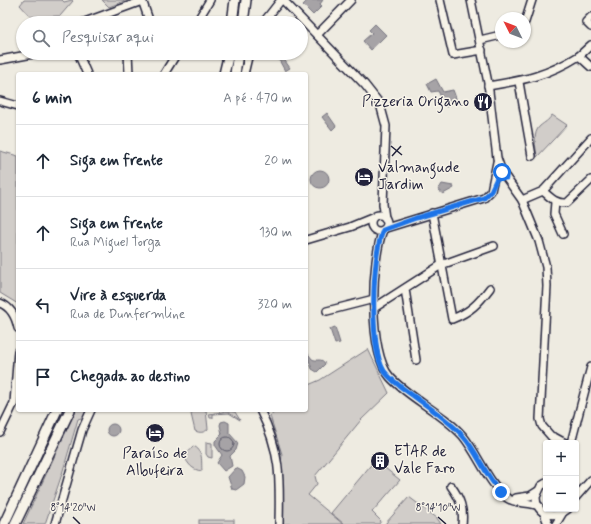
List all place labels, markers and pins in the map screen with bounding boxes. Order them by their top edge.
restaurant icon: Pizzeria Origano [472,91,494,113]
place label: Pizzeria Origano [362,92,469,113]
place label: Valmangude Jardim [378,158,460,195]
hotel icon: Valmangude Jardim [353,166,375,188]
hotel icon: Paraíso de Albufeira [144,422,166,444]
place label: ETAR de Vale Faro [394,442,455,479]
place label: Paraíso de Albufeira [123,444,188,481]
building icon: ETAR de Vale Faro [369,450,391,472]

